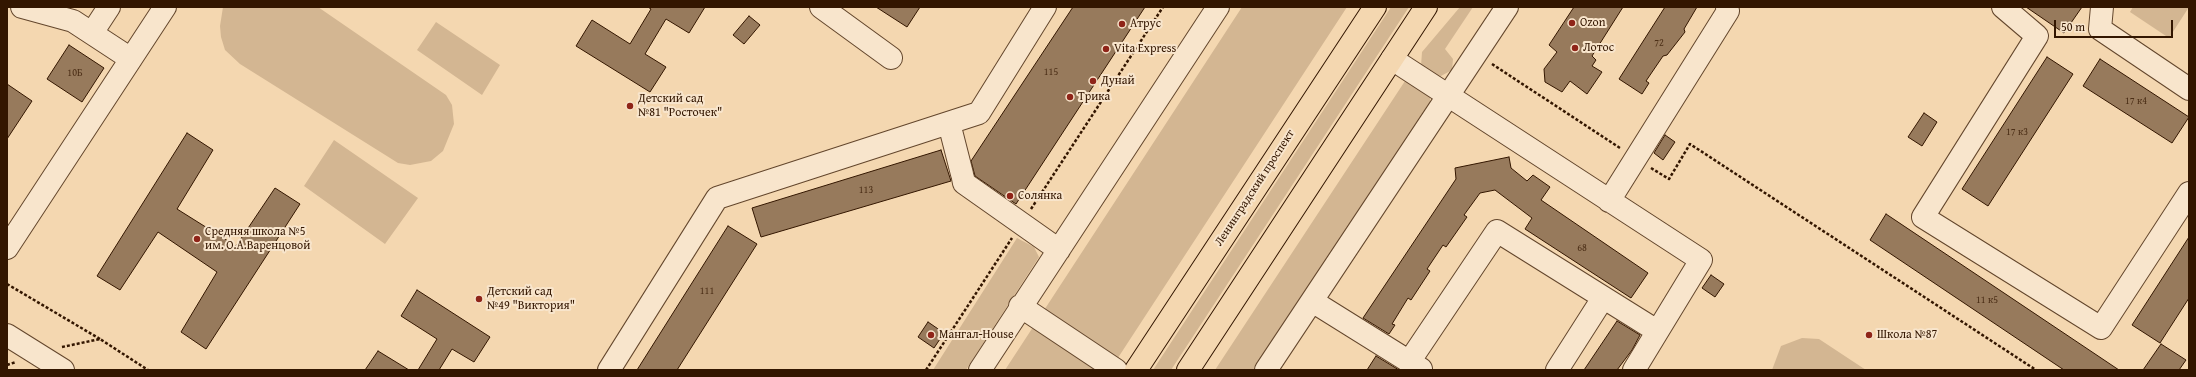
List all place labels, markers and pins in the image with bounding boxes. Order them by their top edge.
place label: Ozon [1580,16,1605,30]
place label: Атрус [1130,17,1161,31]
marker: Ozon [1567,18,1577,28]
marker: Атрус [1117,19,1127,29]
place label: Лотос [1583,41,1614,55]
place label: Vita Express [1114,42,1176,56]
marker: Лотос [1570,43,1580,53]
marker: Vita Express [1101,44,1111,54]
place label: Дунай [1101,74,1135,88]
marker: Дунай [1088,76,1098,86]
place label: Трика [1078,90,1110,104]
place label: Детский сад №81 "Росточек" [638,92,722,120]
marker: Трика [1065,92,1075,102]
marker: Детский сад №81 "Росточек" [625,101,635,111]
place label: Солянка [1018,189,1062,203]
marker: Солянка [1005,191,1015,201]
place label: Средняя школа №5 им. О.А.Варенцовой [205,225,310,253]
marker: Средняя школа №5 им. О.А.Варенцовой [192,234,202,244]
place label: Детский сад №49 "Виктория" [487,285,575,313]
marker: Детский сад №49 "Виктория" [474,294,484,304]
place label: Мангал-House [939,328,1014,342]
place label: Школа №87 [1877,328,1937,342]
marker: Мангал-House [926,330,936,340]
marker: Школа №87 [1864,330,1874,340]

